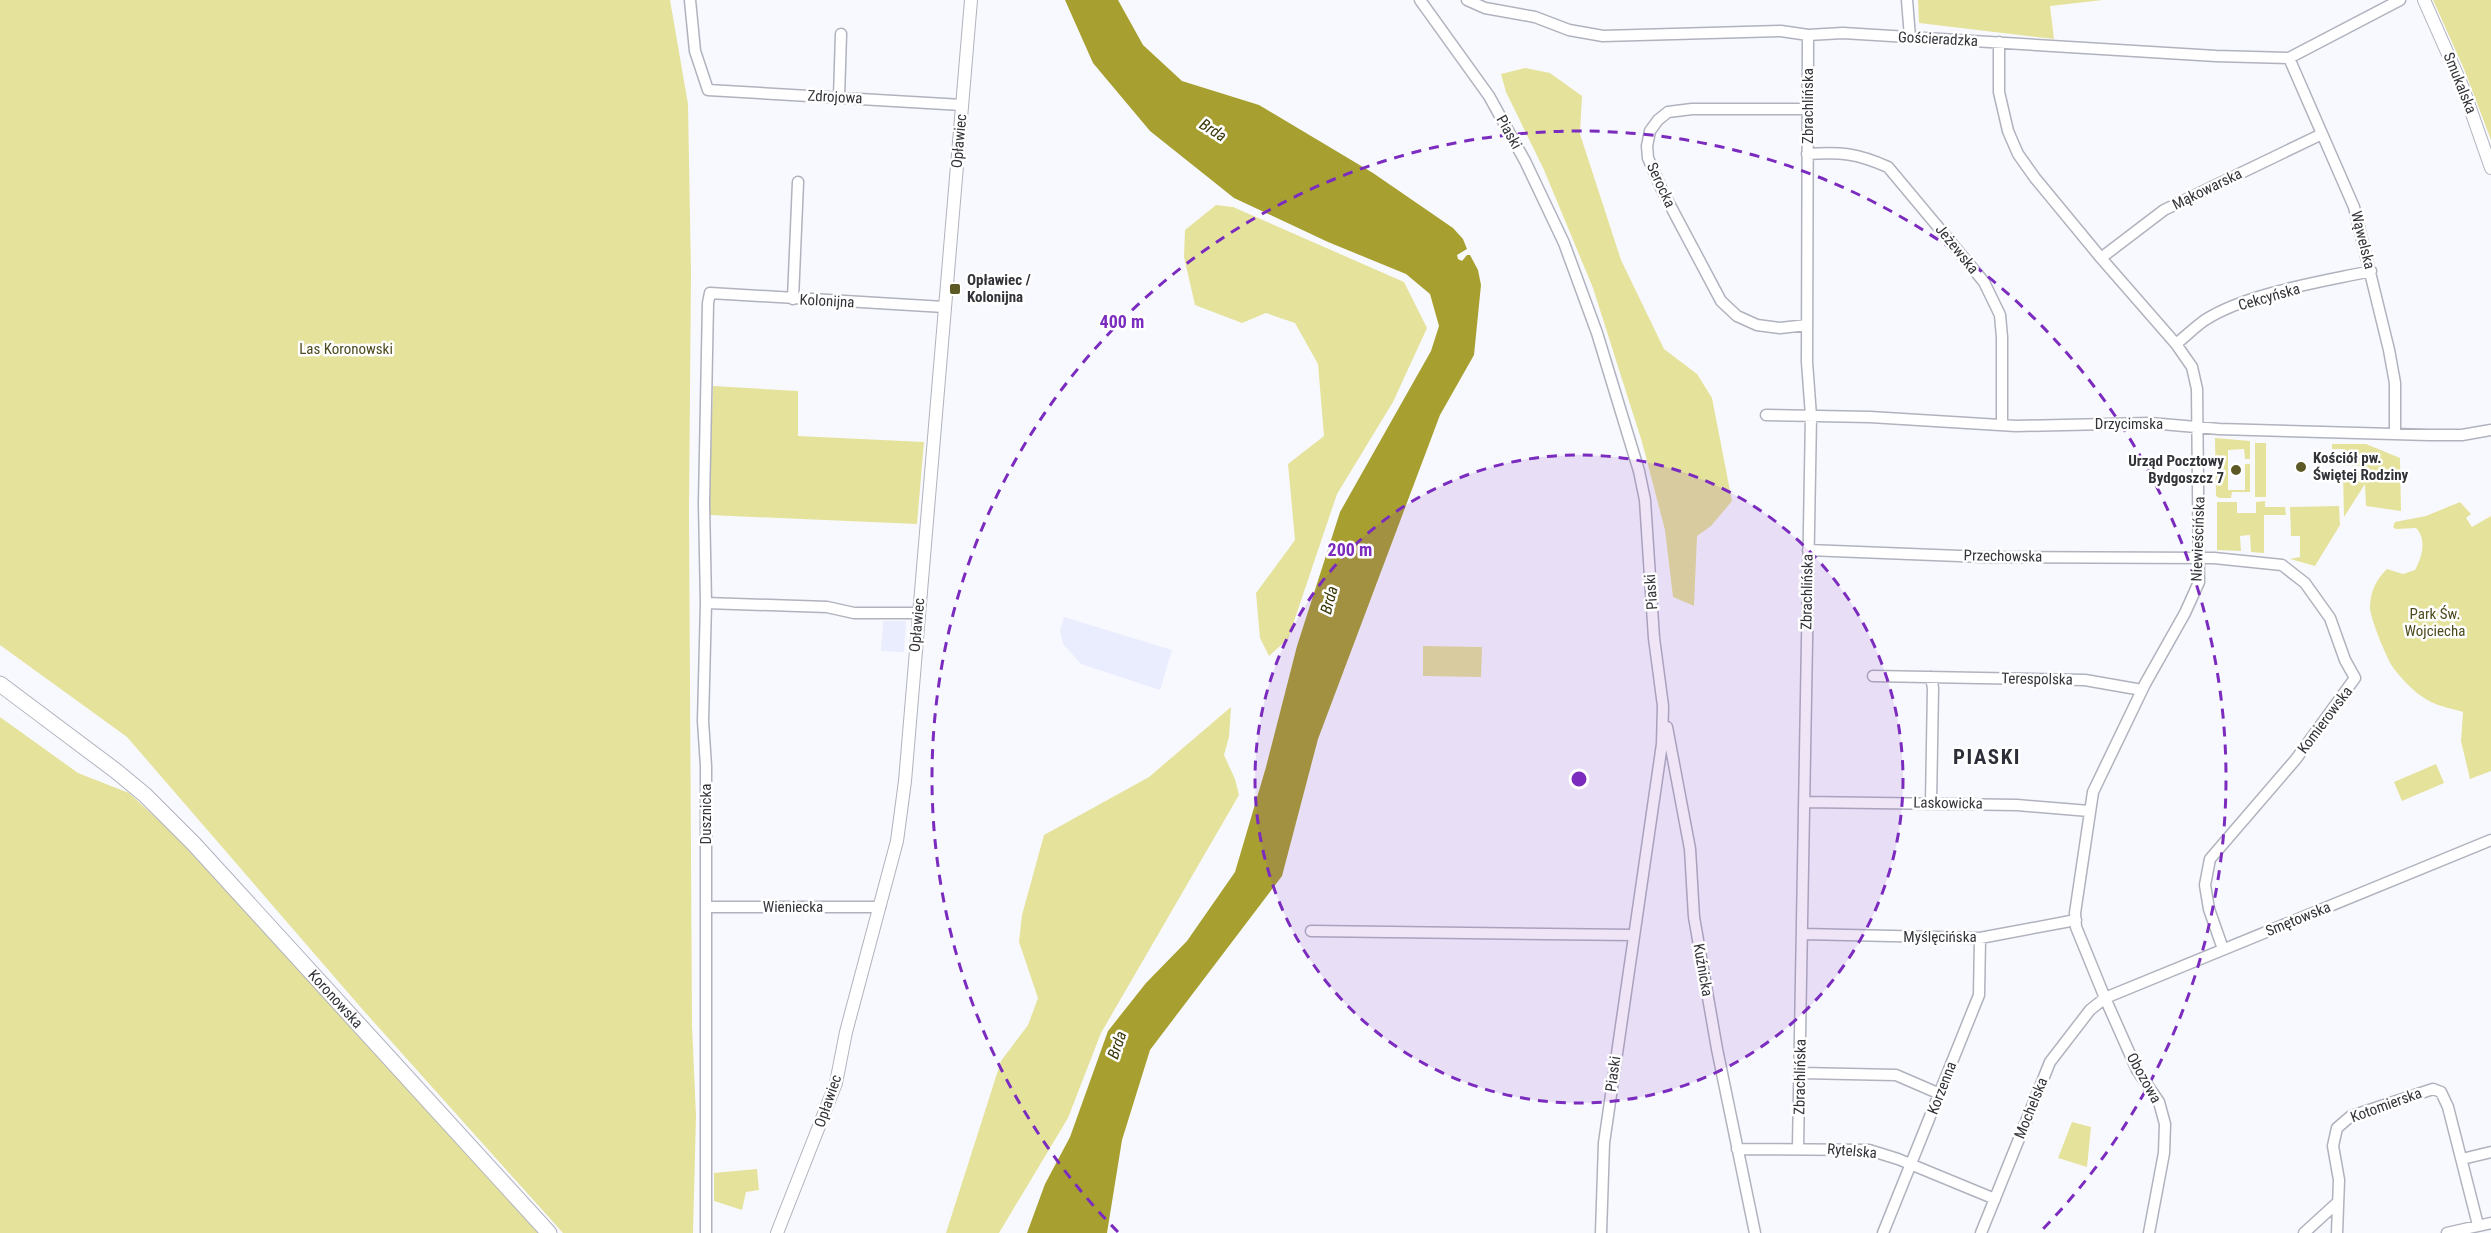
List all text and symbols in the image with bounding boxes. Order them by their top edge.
street label: Gościeradzka [1898,28,1978,50]
street label: Smukalska [2440,50,2480,116]
street label: Zbrachlińska [1799,68,1817,144]
street label: Zdrojowa [807,87,863,107]
street label: Piaski [1492,112,1526,152]
street label: Opławiec [948,113,970,169]
water label: Brda [1196,114,1230,146]
street label: Serocka [1643,160,1679,210]
street label: Mąkowarska [2169,164,2245,214]
street label: Wąwelska [2347,209,2379,271]
street label: Jeżewska [1932,221,1982,277]
place label: Opławiec / Kolonijna [967,271,1031,306]
street label: Cekcyńska [2236,280,2302,314]
marker: Opławiec / Kolonijna [948,282,962,296]
street label: Kolonijna [799,291,855,311]
text: 400 m [1100,311,1144,332]
park label: Las Koronowski [299,340,393,358]
street label: Drzycimska [2095,415,2163,433]
place label: Kościół pw. Świętej Rodziny [2313,449,2409,484]
place label: Urząd Pocztowy Bydgoszcz 7 [2128,452,2224,487]
marker: Kościół pw. Świętej Rodziny [2294,460,2308,474]
marker: Urząd Pocztowy Bydgoszcz 7 [2229,463,2243,477]
street label: Niewieścińska [2188,496,2208,582]
text: 200 m [1328,539,1372,560]
street label: Przechowska [1964,546,2042,566]
street label: Zbrachlińska [1797,554,1817,630]
street label: Piaski [1641,573,1661,611]
water label: Brda [1316,584,1342,616]
street label: Opławiec [906,597,928,653]
park label: Park Św. Wojciecha [2405,605,2465,640]
street label: Terespolska [2001,669,2073,689]
street label: Komierowska [2294,683,2356,757]
district label: PIASKI [1953,745,2021,769]
centre of rings [1569,769,1589,789]
street label: Dusznicka [697,784,715,844]
street label: Laskowicka [1913,793,1983,813]
street label: Wieniecka [763,898,823,916]
street label: Smętowska [2263,898,2333,940]
street label: Myślęcińska [1903,928,1977,946]
street label: Kuźnicka [1689,942,1717,998]
street label: Koronowska [304,966,367,1032]
water label: Brda [1103,1029,1131,1061]
street label: Zbrachlińska [1790,1039,1810,1115]
street label: Obozowa [2123,1050,2165,1106]
street label: Piaski [1602,1055,1624,1093]
street label: Korzenna [1924,1059,1960,1117]
street label: Opławiec [811,1072,845,1130]
street label: Mochelska [2011,1075,2051,1141]
street label: Kotomierska [2348,1084,2424,1126]
street label: Rytelska [1826,1140,1878,1162]

